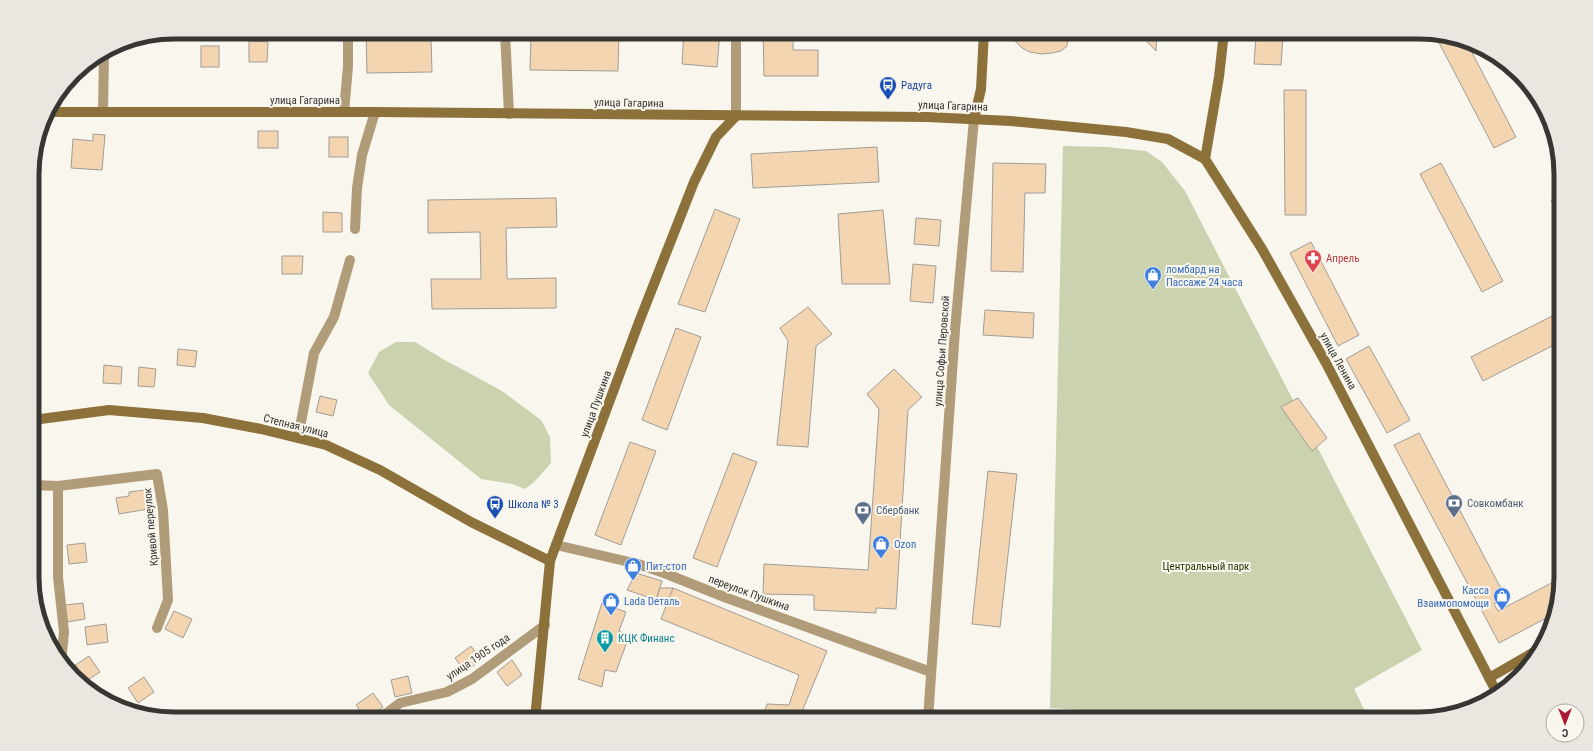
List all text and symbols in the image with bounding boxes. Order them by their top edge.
bus stop icon: Радуга [878,75,898,100]
place label: Радуга [901,79,932,92]
street label: улица Гагарина [270,94,340,107]
street label: улица Гагарина [594,96,664,110]
street label: улица Гагарина [918,98,988,114]
pharmacy icon: Апрель [1303,248,1323,273]
place label: Апрель [1326,252,1359,265]
place label: ломбард на Пассаже 24 часа [1166,263,1243,289]
shop icon: ломбард на Пассаже 24 часа [1143,265,1163,290]
street label: улица Софьи Перовской [932,295,952,407]
street label: улица Ленина [1317,330,1359,392]
street label: улица Пушкина [578,369,614,439]
street label: Степная улица [262,412,330,440]
street label: Кривой переулок [141,487,161,567]
bank icon: Совкомбанк [1444,493,1464,518]
bus stop icon: Школа № 3 [485,494,505,519]
place label: Совкомбанк [1467,497,1524,510]
place label: Школа № 3 [508,498,559,511]
bank icon: Сбербанк [853,500,873,525]
place label: Сбербанк [876,504,920,517]
shop icon: Ozon [871,534,891,559]
place label: Ozon [894,538,916,551]
shop icon: Пит-стоп [623,556,643,581]
place label: Пит-стоп [646,560,687,573]
park label: Центральный парк [1163,560,1250,573]
street label: переулок Пушкина [707,572,791,614]
place label: Касса Взаимопомощи [1417,584,1489,610]
shop icon: Касса Взаимопомощи [1492,586,1512,611]
shop icon: Lada Dеталь [601,591,621,616]
place label: Lada Dеталь [624,595,680,608]
building icon: КЦК Финанс [595,628,615,653]
street label: улица 1905 года [444,631,512,683]
place label: КЦК Финанс [618,632,675,645]
north arrow [1545,703,1585,743]
text: С [1562,726,1568,739]

